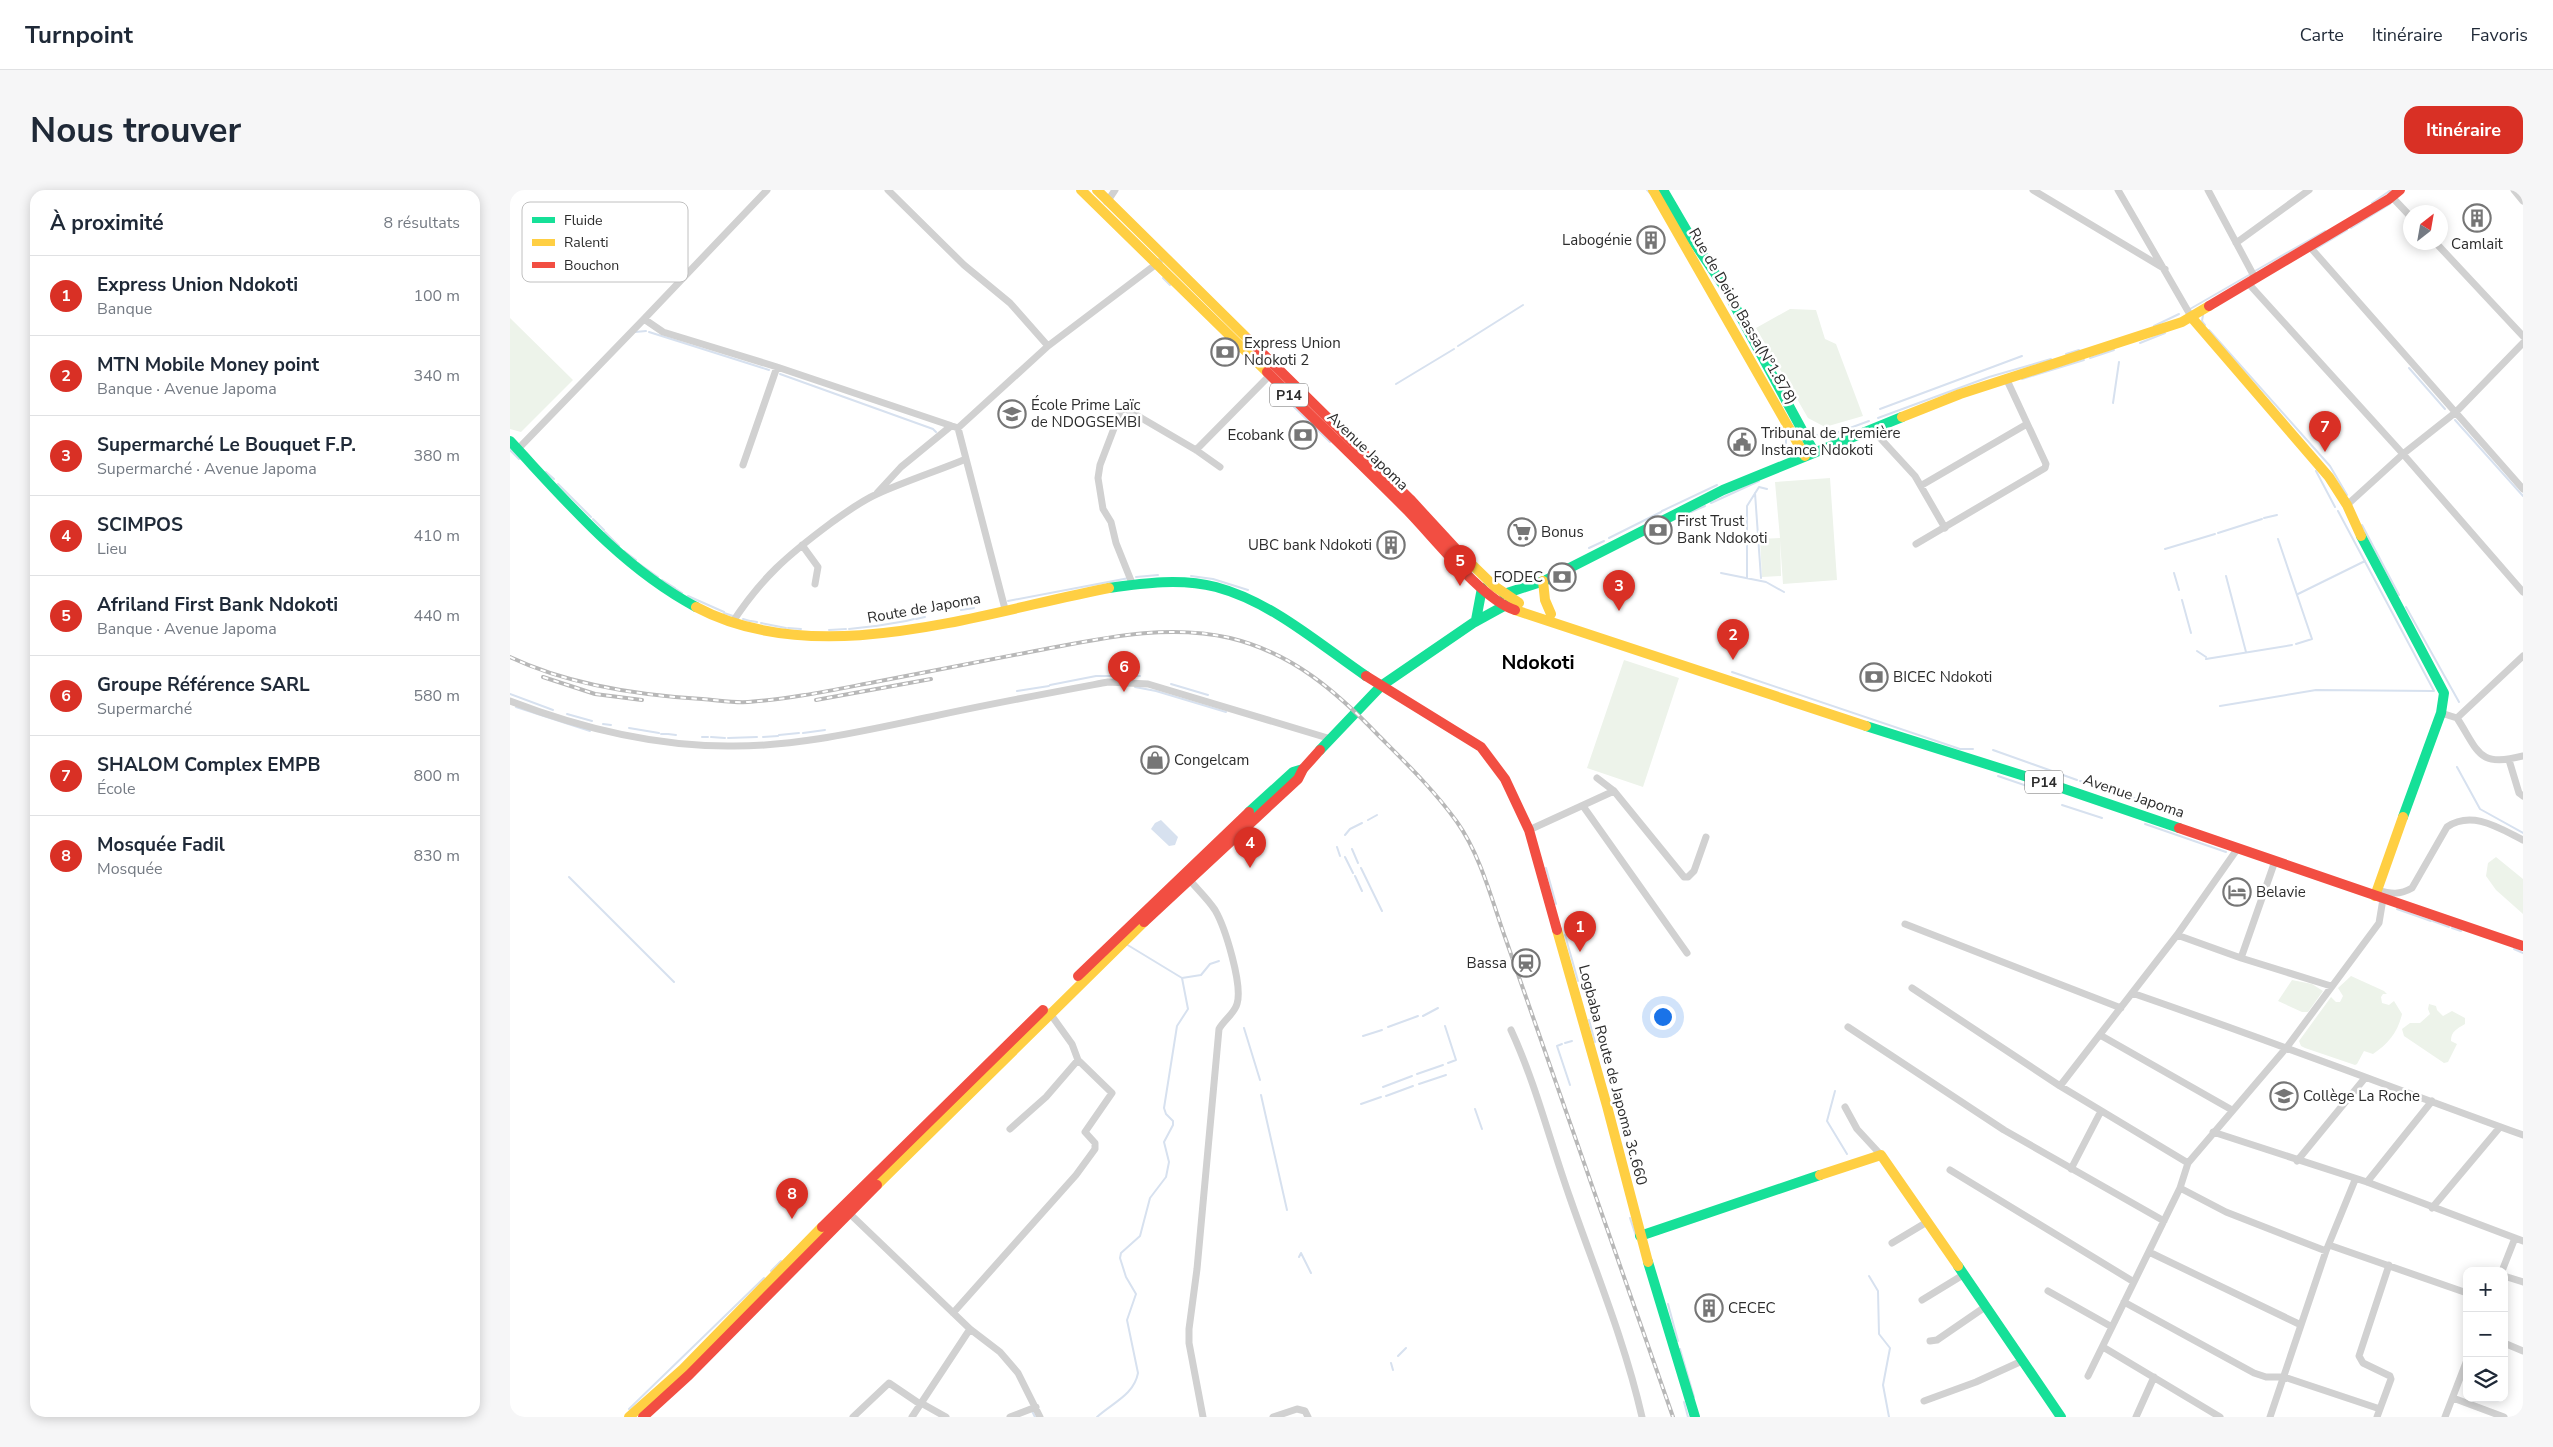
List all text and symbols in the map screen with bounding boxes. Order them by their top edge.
text: Turnpoint [25,19,133,51]
text: Carte [2300,23,2344,47]
text: Itinéraire [2372,23,2443,47]
text: Favoris [2471,23,2528,47]
button: Itinéraire [2404,106,2523,154]
text: Nous trouver [30,107,241,154]
legend [522,202,688,282]
building icon: Camlait [2462,203,2492,233]
north arrow [2403,205,2448,250]
text: À proximité [50,209,164,237]
text: Fluide [564,211,603,230]
text: 8 résultats [384,212,460,234]
street label: Rue de Deido Bassa(N°1.878) [1684,224,1802,408]
building icon: Labogénie [1636,225,1666,255]
place label: Labogénie [1562,230,1632,250]
text: Ralenti [564,233,608,252]
place label: Camlait [2451,234,2504,254]
text: Bouchon [564,256,619,275]
text: Express Union Ndokoti [97,272,298,298]
text: 1 [61,285,71,307]
text: 100 m [413,285,460,307]
text: Banque [97,298,152,320]
place label: Express Union Ndokoti 2 [1244,333,1341,370]
bank icon: Express Union Ndokoti 2 [1210,337,1240,367]
text: MTN Mobile Money point [97,352,319,378]
text: 2 [61,365,71,387]
text: 340 m [413,365,460,387]
text: Banque · Avenue Japoma [97,378,277,400]
road number: P14 [1270,384,1308,406]
place label: École Prime Laïc de NDOGSEMBI [1031,395,1141,432]
school or university icon: École Prime Laïc de NDOGSEMBI [997,399,1027,429]
street label: Avenue Japoma [1323,407,1413,495]
pin: 7 [2309,411,2341,452]
bank icon: Ecobank [1288,420,1318,450]
place label: Tribunal de Première Instance Ndokoti [1761,423,1900,460]
place label: Ecobank [1227,425,1284,445]
public building icon: Tribunal de Première Instance Ndokoti [1727,427,1757,457]
text: Supermarché Le Bouquet F.P. [97,432,356,458]
text: 3 [61,445,71,467]
text: 380 m [413,445,460,467]
text: Supermarché · Avenue Japoma [97,458,317,480]
place label: First Trust Bank Ndokoti [1677,511,1767,548]
text: SCIMPOS [97,512,183,538]
bank icon: First Trust Bank Ndokoti [1643,515,1673,545]
supermarket icon: Bonus [1507,517,1537,547]
place label: Bonus [1541,522,1584,542]
text: 4 [61,525,71,547]
text: 410 m [413,525,460,547]
building icon: UBC bank Ndokoti [1376,530,1406,560]
place label: UBC bank Ndokoti [1248,535,1372,555]
text: Lieu [97,538,127,560]
pin: 5 [1444,545,1476,586]
bank icon: FODEC [1547,562,1577,592]
place label: FODEC [1494,567,1543,587]
pin: 3 [1603,570,1635,611]
street label: Route de Japoma [866,588,982,628]
text: Afriland First Bank Ndokoti [97,592,338,618]
text: 5 [61,605,71,627]
text: 440 m [413,605,460,627]
text: Banque · Avenue Japoma [97,618,277,640]
pin: 2 [1717,619,1749,660]
district label: Ndokoti [1501,649,1575,676]
pin: 6 [1108,651,1140,692]
bank icon: BICEC Ndokoti [1859,662,1889,692]
place label: BICEC Ndokoti [1893,667,1992,687]
text: Groupe Référence SARL [97,672,310,698]
text: 6 [61,685,71,707]
text: 580 m [413,685,460,707]
text: Supermarché [97,698,192,720]
shop icon: Congelcam [1140,745,1170,775]
place label: Congelcam [1174,750,1249,770]
text: SHALOM Complex EMPB [97,752,321,778]
text: 7 [61,765,71,787]
text: 800 m [413,765,460,787]
street label: Avenue Japoma [2081,769,2187,823]
road number: P14 [2025,770,2063,794]
text: École [97,778,136,800]
pin: 4 [1234,827,1266,868]
text: Mosquée Fadil [97,832,225,858]
text: 8 [61,845,71,867]
text: 830 m [413,845,460,867]
text: Mosquée [97,858,163,880]
hotel icon: Belavie [2222,877,2252,907]
place label: Belavie [2256,882,2306,902]
pin: 1 [1564,911,1596,952]
station icon: Bassa [1511,948,1541,978]
place label: Bassa [1467,953,1507,973]
street label: Logbaba Route de Japoma 3c.660 [1574,962,1652,1188]
your location [1650,1004,1676,1030]
school or university icon: Collège La Roche [2269,1081,2299,1111]
place label: Collège La Roche [2303,1086,2420,1106]
pin: 8 [776,1178,808,1219]
map controls [2463,1267,2508,1402]
button: + [2463,1267,2508,1312]
building icon: CECEC [1694,1293,1724,1323]
place label: CECEC [1728,1298,1776,1318]
button: − [2463,1312,2508,1357]
button: layers [2463,1357,2508,1402]

